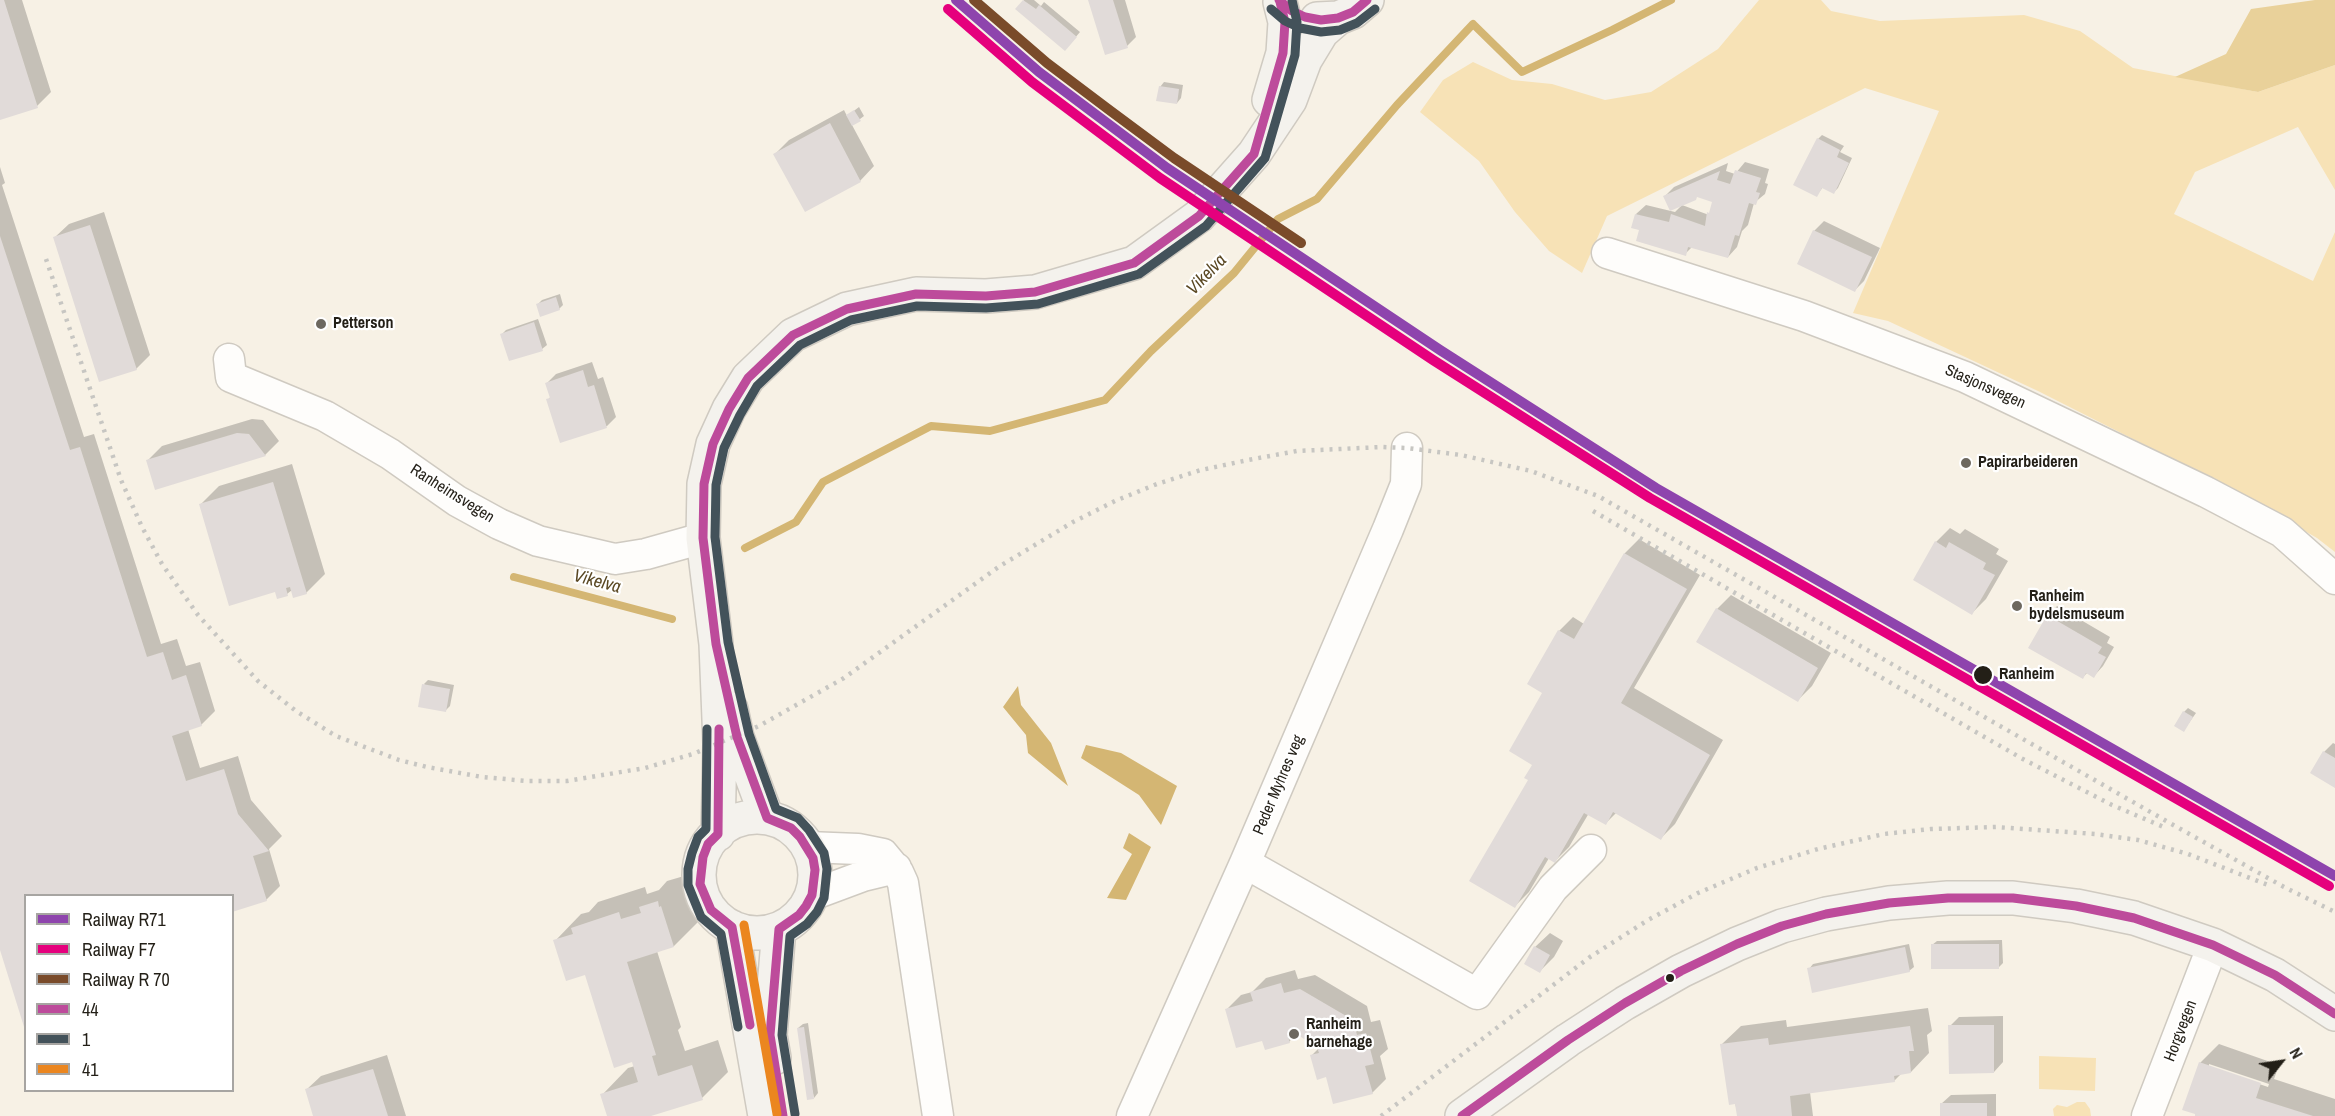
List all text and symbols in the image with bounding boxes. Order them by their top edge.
water label: Vikelva [1183,250,1231,300]
place label: Petterson [333,314,394,334]
marker: Petterson [314,317,328,331]
street label: Stasjonsvegen [1942,361,2028,413]
place label: Papirarbeideren [1978,453,2078,473]
marker: Papirarbeideren [1959,456,1973,470]
street label: Ranheimsvegen [406,461,498,527]
water label: Vikelva [571,565,623,599]
place label: Ranheim bydelsmuseum [2029,587,2125,625]
marker: Ranheim bydelsmuseum [2010,599,2024,613]
marker: Ranheim [1972,664,1994,686]
place label: Ranheim [1999,665,2054,685]
street label: Peder Myhres veg [1249,732,1309,838]
legend [24,894,234,1092]
text: Railway R71 [82,907,166,932]
text: Railway F7 [82,937,156,962]
text: Railway R 70 [82,967,170,992]
unlabelled marker [1664,972,1676,984]
text: 44 [82,997,98,1022]
street label: Horgvegen [2161,998,2201,1064]
place label: Ranheim barnehage [1306,1015,1372,1053]
text: 1 [82,1027,90,1052]
marker: Ranheim barnehage [1287,1027,1301,1041]
north arrow [2251,1032,2311,1092]
text: N [2285,1043,2308,1063]
text: 41 [82,1057,98,1082]

